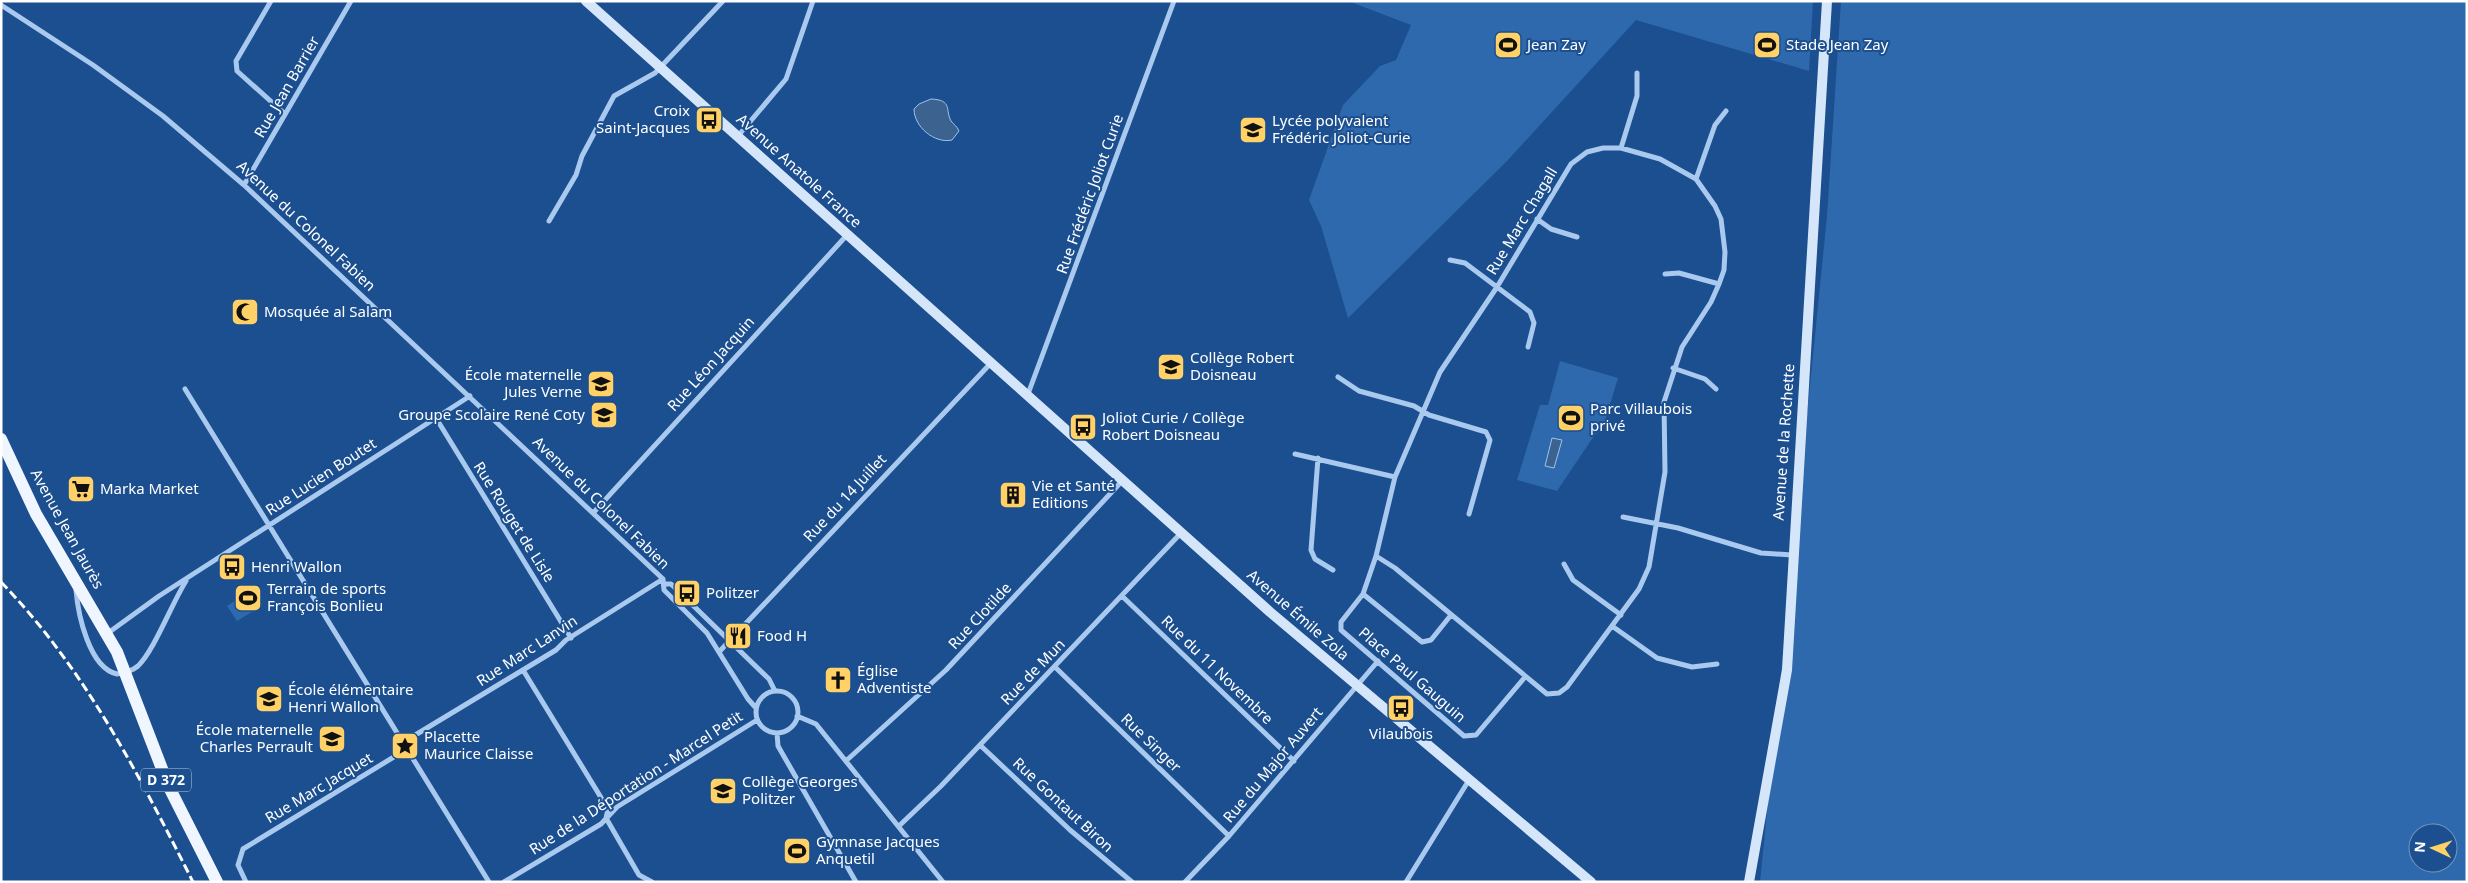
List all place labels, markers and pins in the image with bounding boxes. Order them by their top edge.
sports icon: Jean Zay [1493,30,1523,60]
sports icon: Stade Jean Zay [1752,30,1782,60]
place label: Jean Zay [1525,34,1586,54]
place label: Stade Jean Zay [1786,34,1889,54]
place label: Croix Saint-Jacques [596,100,690,137]
bus stop icon: Croix Saint-Jacques [694,105,724,135]
place label: Lycée polyvalent Frédéric Joliot-Curie [1272,110,1411,147]
school or university icon: Lycée polyvalent Frédéric Joliot-Curie [1238,115,1268,145]
mosque icon: Mosquée al Salam [230,297,260,327]
place label: Mosquée al Salam [264,301,392,321]
place label: Collège Robert Doisneau [1190,347,1295,384]
school or university icon: Collège Robert Doisneau [1156,352,1186,382]
place label: École maternelle Jules Verne [465,364,582,401]
school or university icon: École maternelle Jules Verne [586,369,616,399]
place label: Parc Villaubois privé [1590,398,1692,435]
school or university icon: Groupe Scolaire René Coty [589,400,619,430]
sports icon: Parc Villaubois privé [1556,403,1586,433]
place label: Groupe Scolaire René Coty [398,404,585,424]
place label: Joliot Curie / Collège Robert Doisneau [1100,407,1244,444]
bus stop icon: Joliot Curie / Collège Robert Doisneau [1068,412,1098,442]
supermarket icon: Marka Market [66,474,96,504]
place label: Vie et Santé Editions [1032,475,1115,512]
place label: Marka Market [100,478,199,498]
building icon: Vie et Santé Editions [998,480,1028,510]
bus stop icon: Henri Wallon [217,552,247,582]
place label: Henri Wallon [251,556,342,576]
place label: Terrain de sports François Bonlieu [267,578,386,615]
bus stop icon: Politzer [672,578,702,608]
place label: Politzer [706,582,759,602]
sports icon: Terrain de sports François Bonlieu [233,583,263,613]
restaurant icon: Food H [723,621,753,651]
place label: Food H [757,625,807,645]
place label: Église Adventiste [857,660,932,697]
church icon: Église Adventiste [823,665,853,695]
place label: École élémentaire Henri Wallon [288,679,413,716]
school or university icon: École élémentaire Henri Wallon [254,684,284,714]
bus stop icon: Vilaubois [1386,693,1416,723]
place label: École maternelle Charles Perrault [196,719,314,756]
place label: Vilaubois [1369,723,1433,743]
school or university icon: École maternelle Charles Perrault [317,724,347,754]
place label: Placette Maurice Claisse [424,726,533,763]
place icon: Placette Maurice Claisse [390,731,420,761]
place label: Collège Georges Politzer [742,771,858,808]
school or university icon: Collège Georges Politzer [708,776,738,806]
place label: Gymnase Jacques Anquetil [816,831,940,868]
sports icon: Gymnase Jacques Anquetil [782,836,812,866]

